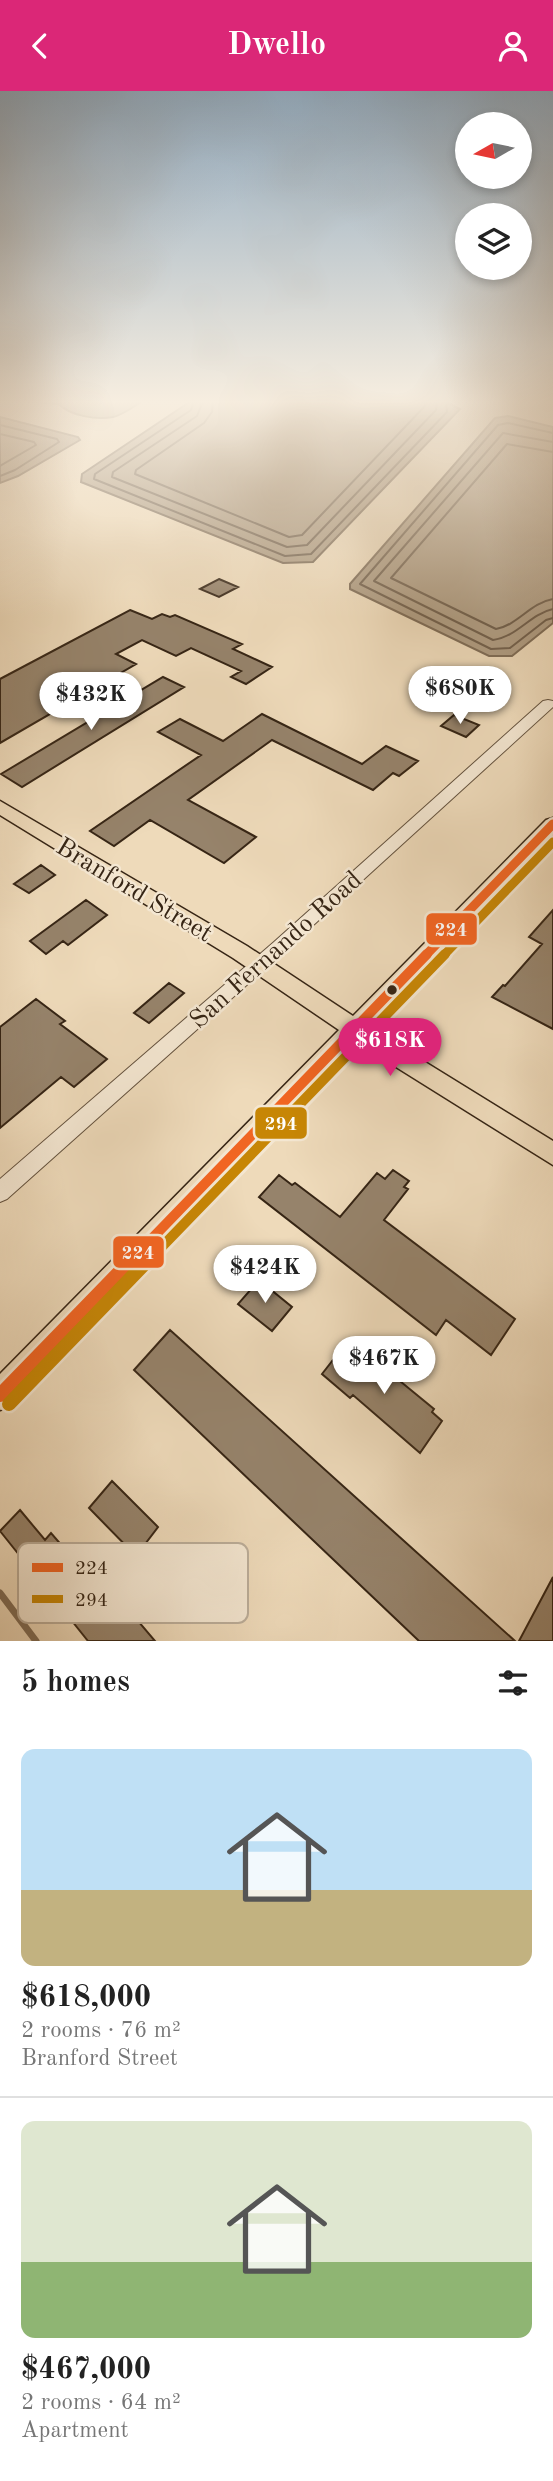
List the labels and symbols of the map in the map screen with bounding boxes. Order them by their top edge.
north arrow [455,112,532,189]
pin: $680K [411,667,509,726]
pin: $432K [42,673,140,732]
street label: Branford Street [51,834,217,948]
street label: San Fernando Road [185,867,367,1034]
line badge: 224 [425,912,478,946]
text: 224 [434,922,468,941]
unlabelled marker [385,983,399,997]
pin: $618K [341,1019,439,1078]
line badge: 294 [254,1106,308,1140]
text: 294 [264,1116,298,1135]
line badge: 224 [112,1235,165,1269]
text: 224 [121,1245,155,1264]
pin: $424K [216,1245,314,1305]
pin: $467K [335,1337,433,1396]
legend [18,1543,248,1623]
text: 224 [75,1560,108,1579]
text: 294 [75,1592,108,1611]

